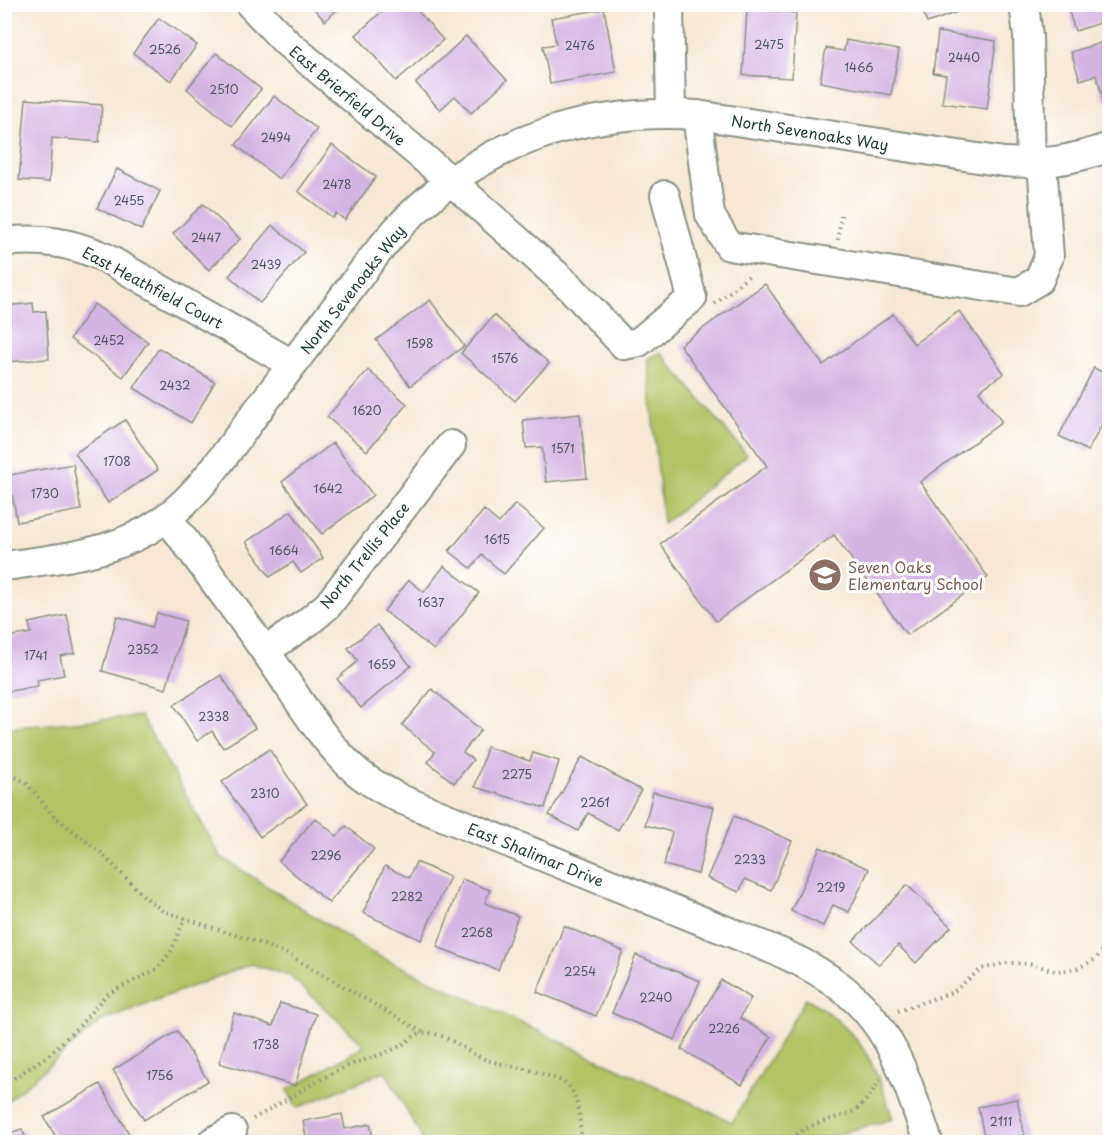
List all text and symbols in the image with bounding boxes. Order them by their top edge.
house number: 2475 [754,35,784,53]
house number: 2476 [565,36,595,54]
street label: East Brierfield Drive [285,39,411,151]
house number: 2526 [149,40,181,58]
house number: 2440 [948,48,980,66]
house number: 1466 [844,58,874,76]
house number: 2510 [210,80,239,98]
street label: North Sevenoaks Way [730,108,890,156]
house number: 2494 [261,128,291,146]
house number: 2478 [322,175,352,193]
house number: 2455 [114,191,144,209]
street label: North Sevenoaks Way [294,219,410,359]
house number: 2447 [191,228,221,246]
street label: East Heathfield Court [79,240,227,334]
house number: 2439 [251,255,281,273]
house number: 2452 [93,331,125,349]
house number: 1598 [406,334,434,352]
house number: 1576 [492,349,518,367]
house number: 2432 [159,376,191,394]
house number: 1620 [352,401,382,419]
house number: 1571 [551,439,575,457]
house number: 1708 [103,452,131,470]
house number: 1642 [313,479,343,497]
house number: 1730 [31,484,59,502]
street label: North Trellis Place [314,497,414,613]
house number: 1615 [484,530,510,548]
house number: 1664 [269,541,299,559]
place label: Seven Oaks Elementary School [848,555,983,595]
school or university icon: Seven Oaks Elementary School [807,557,843,593]
house number: 1637 [418,593,445,611]
house number: 2352 [127,640,159,658]
house number: 1741 [24,646,48,664]
house number: 1659 [368,655,396,673]
house number: 2338 [199,707,229,725]
house number: 2275 [502,765,532,783]
house number: 2310 [251,784,280,802]
house number: 2261 [580,793,610,811]
street label: East Shalimar Drive [464,816,608,892]
house number: 2296 [311,846,341,864]
house number: 2233 [734,850,766,868]
house number: 2219 [817,878,845,896]
house number: 2282 [391,887,423,905]
house number: 2268 [461,923,493,941]
house number: 2254 [564,962,596,980]
house number: 2240 [640,988,673,1006]
house number: 2226 [708,1019,740,1037]
house number: 1738 [252,1035,280,1053]
house number: 1756 [146,1066,174,1084]
house number: 2111 [990,1112,1012,1130]

